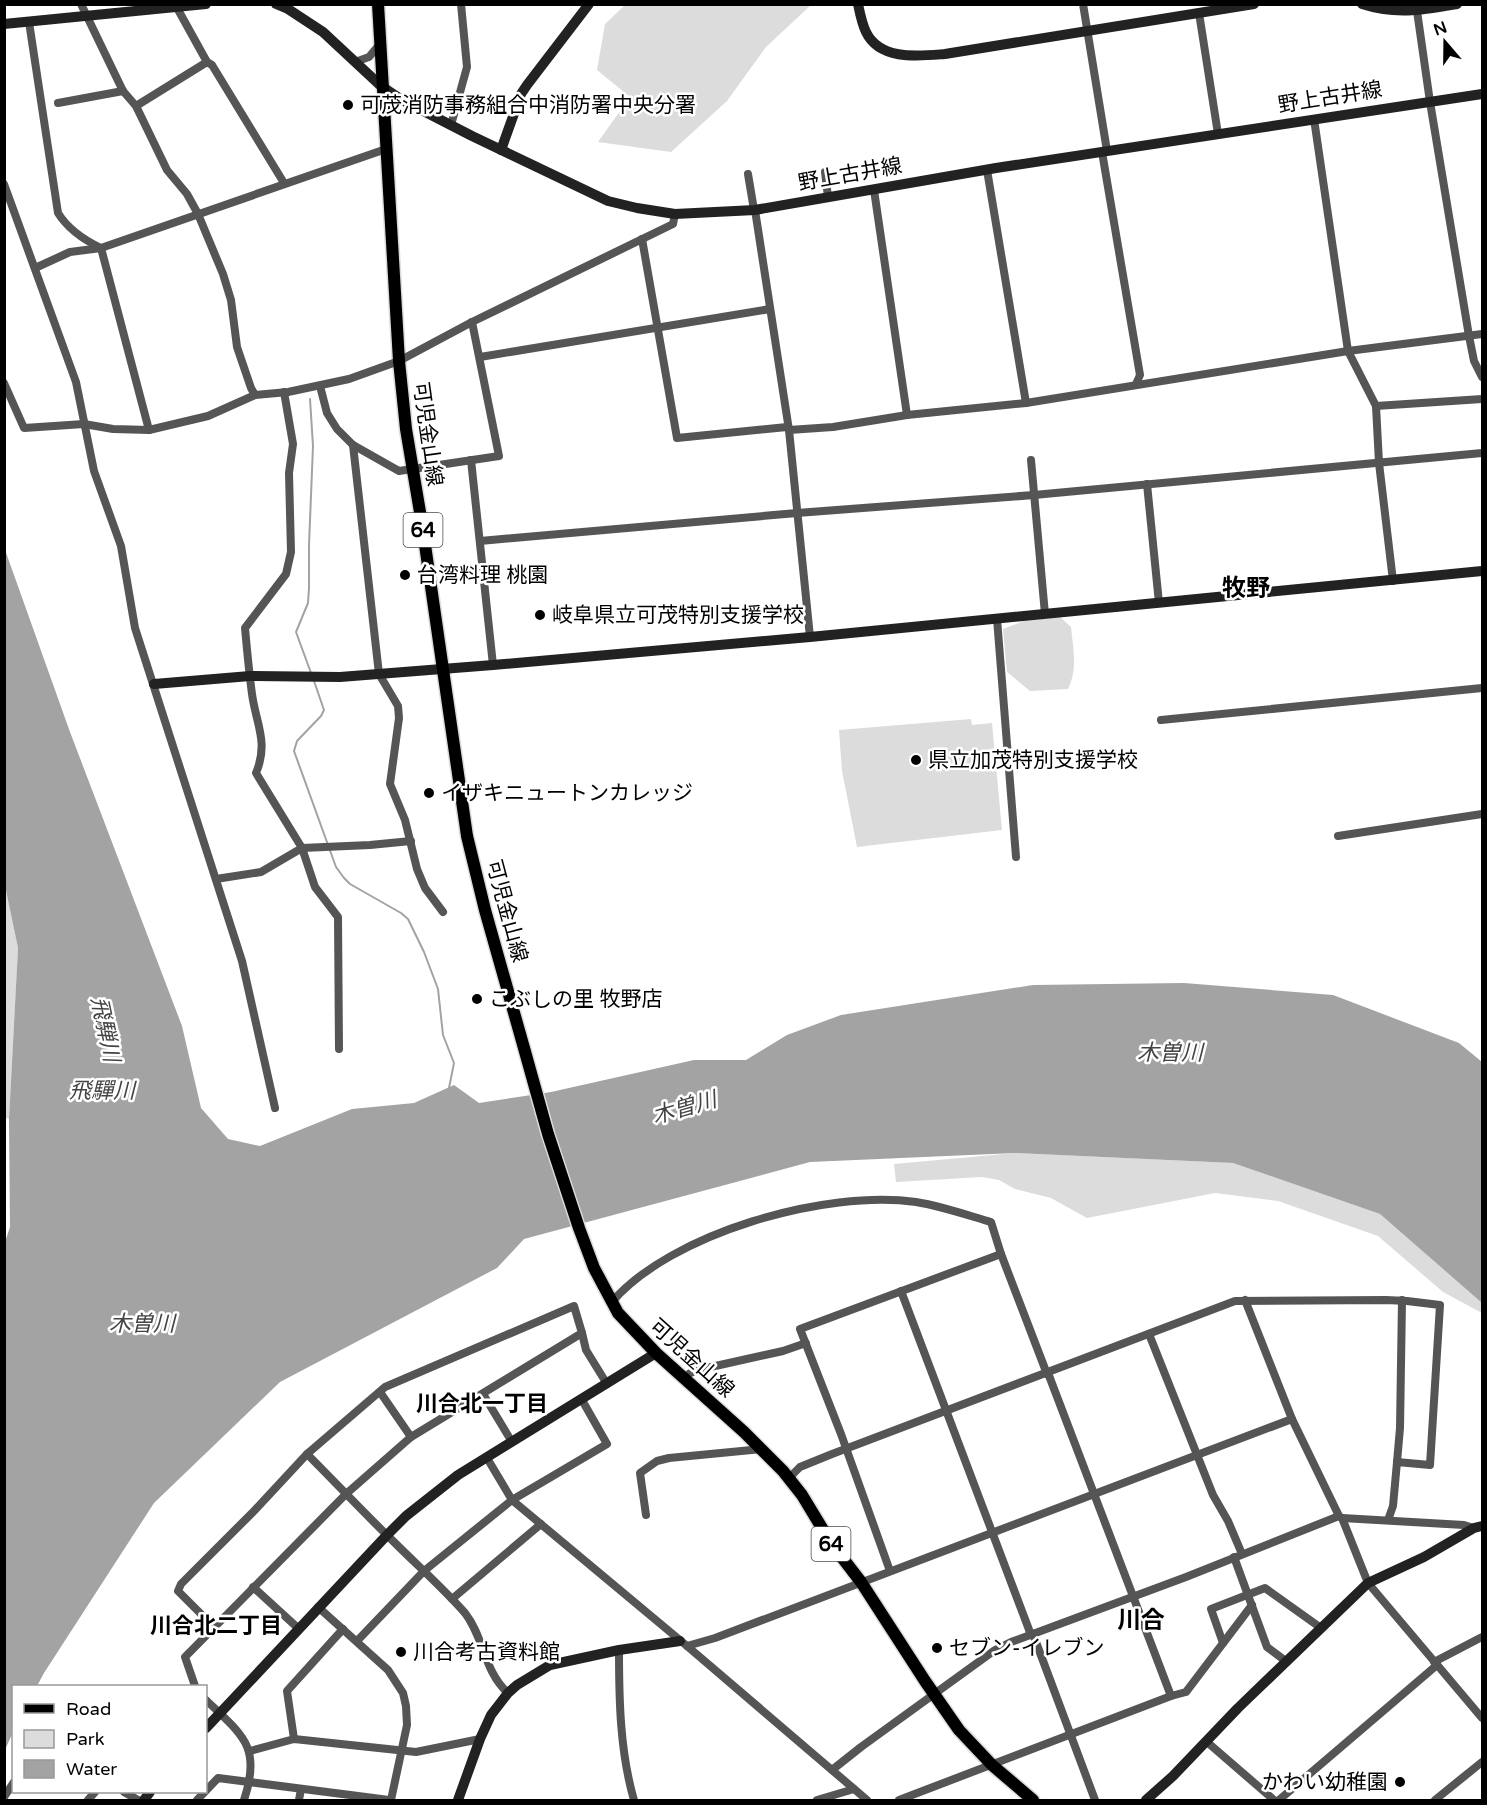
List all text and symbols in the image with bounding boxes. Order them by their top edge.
north arrow [1415,12,1475,72]
text: N [1431,17,1450,40]
street label: 野上古井線 [1276,77,1384,118]
place label: 可茂消防事務組合中消防署中央分署 [360,93,696,118]
marker: 可茂消防事務組合中消防署中央分署 [341,98,355,112]
street label: 野上古井線 [796,153,904,196]
street label: 可児金山線 [408,380,447,488]
road number: 64 [404,513,442,547]
place label: 台湾料理 桃園 [417,563,548,588]
marker: 台湾料理 桃園 [398,568,412,582]
district label: 牧野 [1222,574,1270,603]
place label: 岐阜県立可茂特別支援学校 [552,603,804,628]
marker: 岐阜県立可茂特別支援学校 [533,608,547,622]
place label: 県立加茂特別支援学校 [928,748,1138,773]
marker: 県立加茂特別支援学校 [909,753,923,767]
place label: イザキニュートンカレッジ [441,781,693,806]
marker: イザキニュートンカレッジ [422,786,436,800]
street label: 可児金山線 [481,857,532,965]
place label: こぶしの里 牧野店 [489,987,662,1012]
marker: こぶしの里 牧野店 [470,992,484,1006]
water label: 飛騨川 [85,994,125,1066]
water label: 木曽川 [1137,1040,1205,1066]
water label: 飛驒川 [69,1078,137,1104]
water label: 木曽川 [649,1086,721,1130]
water label: 木曽川 [109,1311,177,1337]
street label: 可児金山線 [644,1314,739,1403]
district label: 川合北一丁目 [416,1391,548,1417]
road number: 64 [812,1527,850,1561]
district label: 川合 [1117,1606,1165,1635]
district label: 川合北二丁目 [150,1613,282,1639]
place label: セブン-イレブン [949,1636,1105,1661]
place label: 川合考古資料館 [413,1640,560,1665]
marker: セブン-イレブン [930,1641,944,1655]
marker: 川合考古資料館 [394,1645,408,1659]
legend [12,1685,207,1793]
text: Road [66,1698,111,1720]
text: Park [66,1728,105,1750]
text: Water [66,1758,117,1780]
place label: かわい幼稚園 [1262,1770,1388,1795]
marker: かわい幼稚園 [1393,1775,1407,1789]

